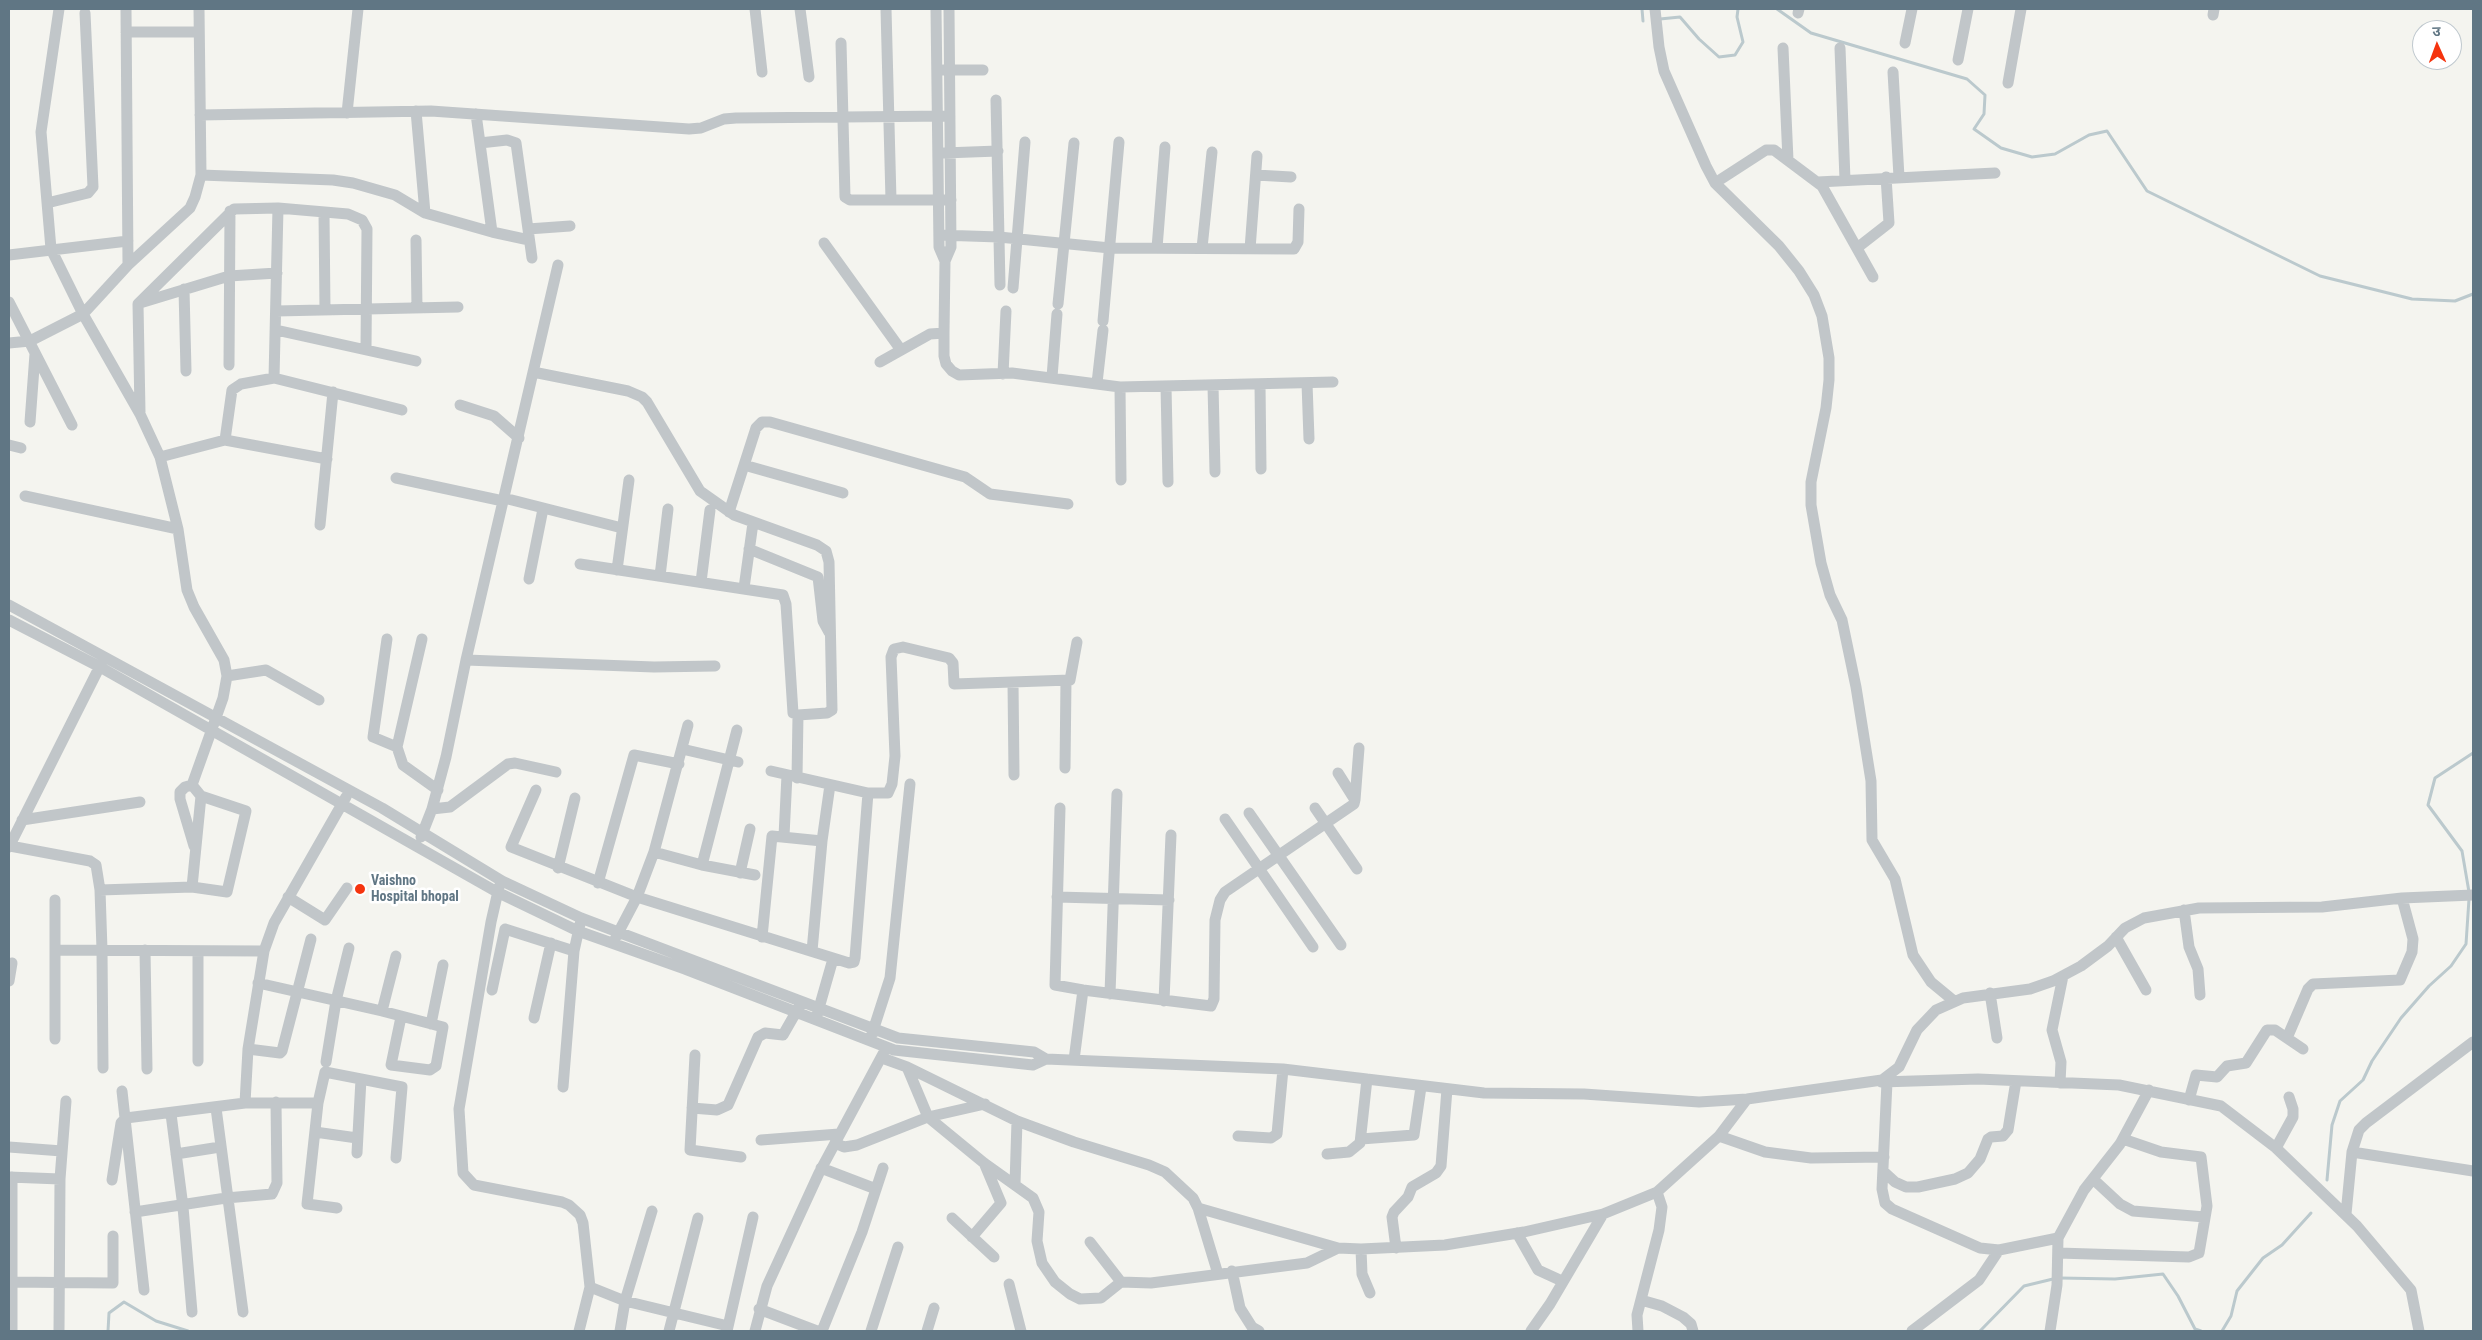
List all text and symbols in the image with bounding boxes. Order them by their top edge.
north arrow [2412,20,2462,70]
text: उ [2432,23,2441,39]
place label: Vaishno Hospital bhopal [371,873,459,906]
marker: Vaishno Hospital bhopal [353,882,367,896]

